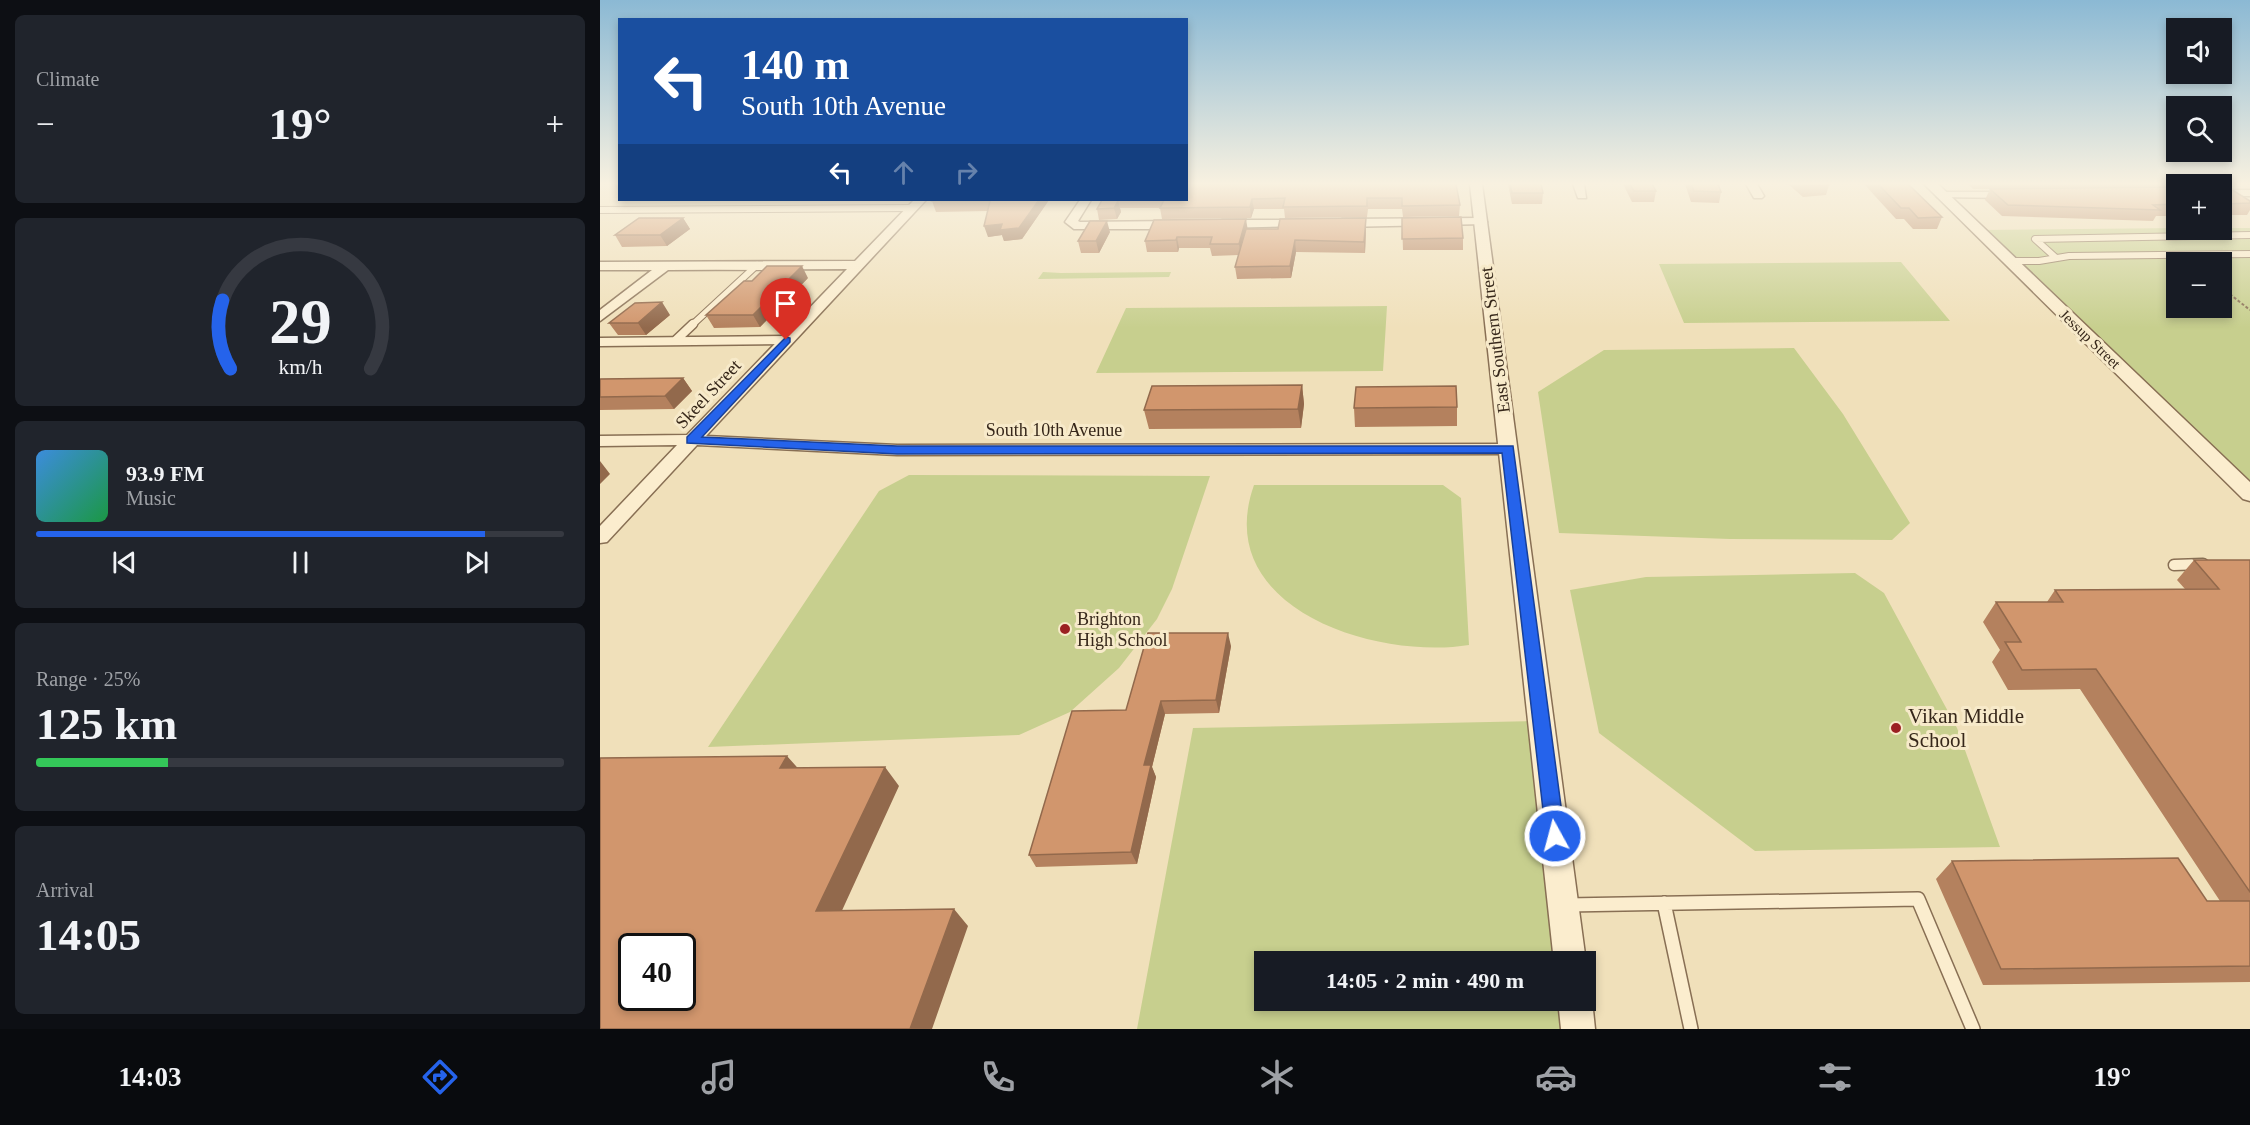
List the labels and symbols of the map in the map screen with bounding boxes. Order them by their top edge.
street label: East Southern Street [1476,266,1514,414]
pin [760,278,811,340]
street label: Jessup Street [2056,306,2124,372]
street label: Skeel Street [671,356,745,432]
street label: South 10th Avenue [986,420,1122,440]
place label: Brighton High School [1077,609,1168,650]
marker: Brighton High School [1058,622,1072,636]
place label: Vikan Middle School [1908,704,2024,752]
marker: Vikan Middle School [1889,721,1903,735]
position arrow [1523,804,1587,868]
speed limit sign: 40 [618,933,696,1011]

